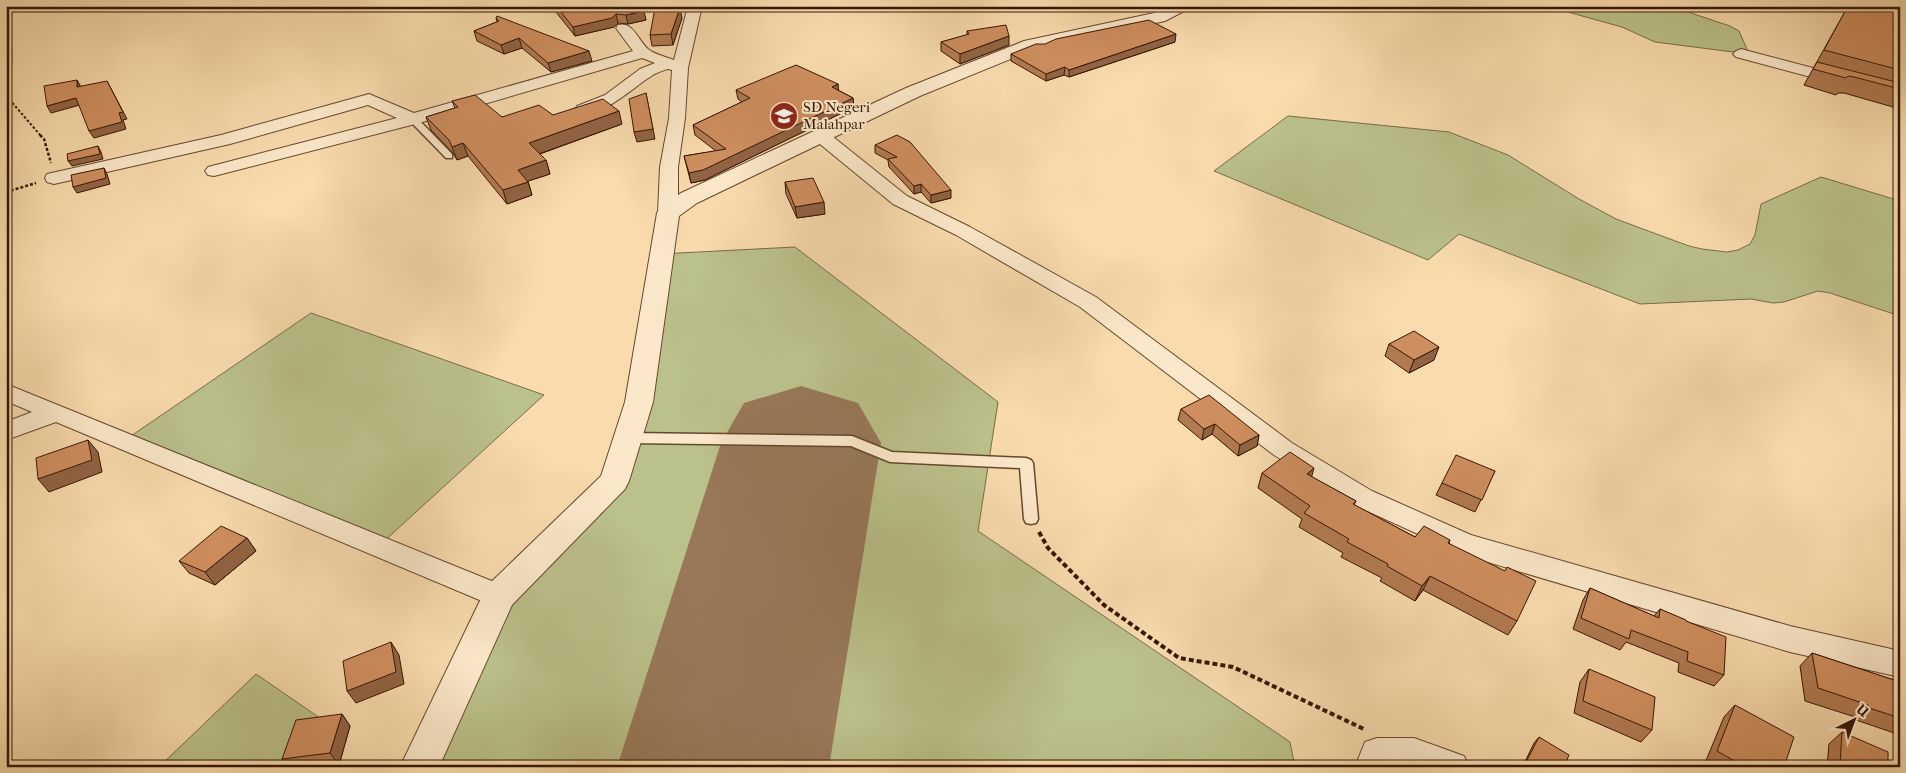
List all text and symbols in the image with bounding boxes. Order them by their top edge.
place label: SD Negeri Malahpar [803,98,871,133]
school or university icon: SD Negeri Malahpar [769,101,799,131]
north arrow [1828,696,1878,746]
text: U [1852,700,1872,721]

